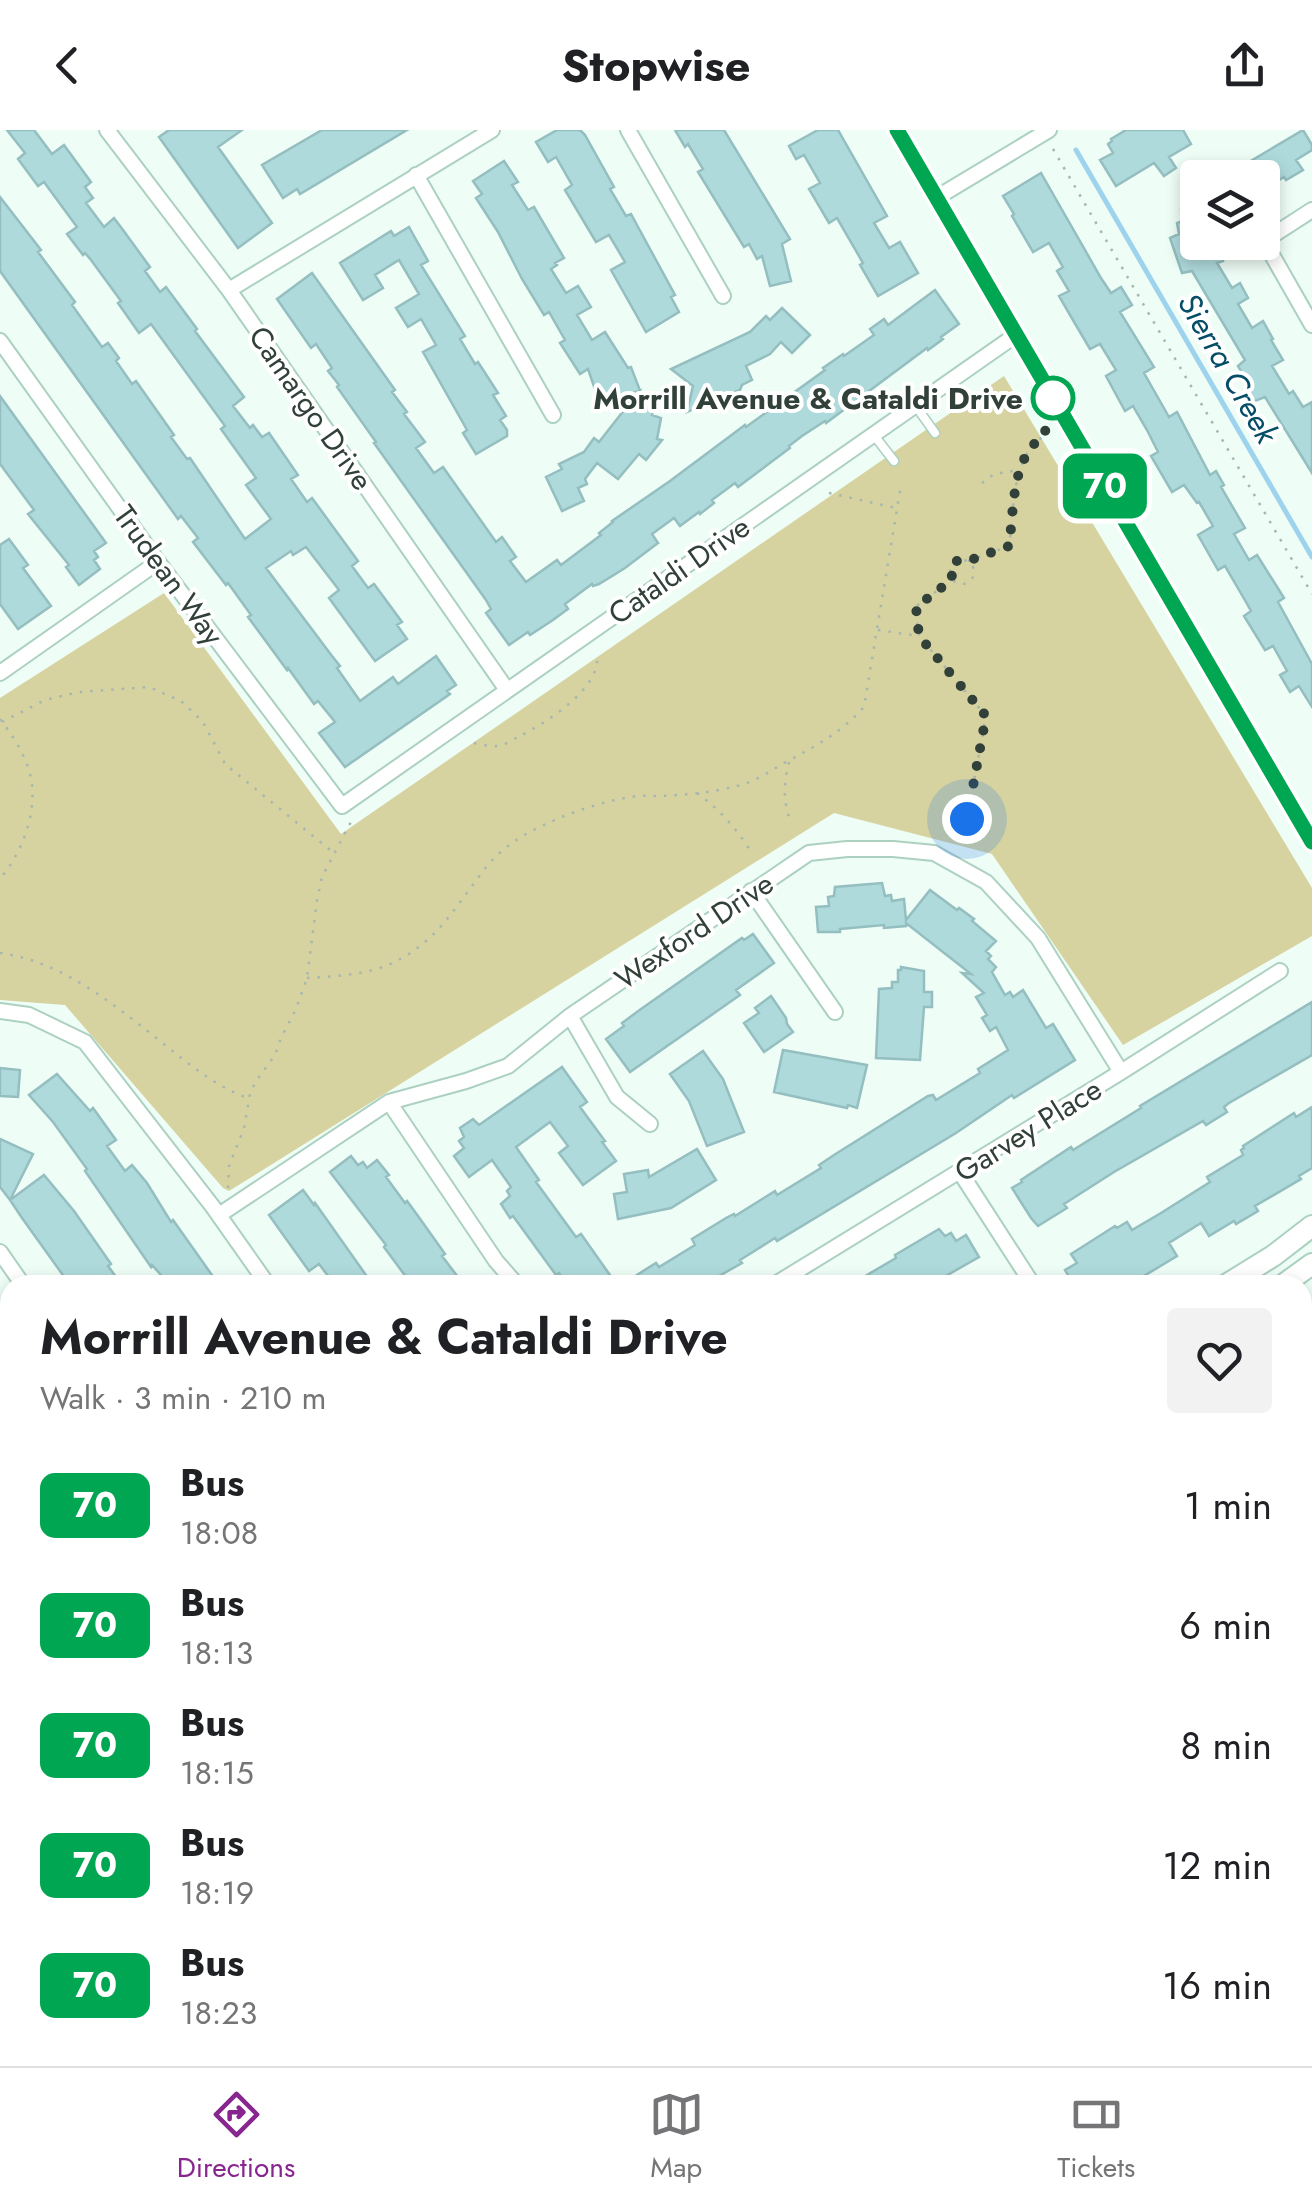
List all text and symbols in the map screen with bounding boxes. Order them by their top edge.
text: Stopwise [561,33,751,98]
icon: back [40,38,95,93]
icon: share [1217,38,1272,93]
map controls [1180,160,1280,260]
button: layers [1180,160,1280,260]
water label: Sierra Creek [1166,284,1290,453]
street label: Camargo Drive [238,317,384,499]
place label: Morrill Avenue & Cataldi Drive [593,377,1023,420]
marker: Morrill Avenue & Cataldi Drive [1032,377,1074,419]
line badge: 70 [1060,454,1150,518]
text: 70 [1083,461,1127,511]
street label: Trudean Way [104,496,235,654]
street label: Cataldi Drive [599,505,759,635]
your location [942,794,992,844]
street label: Wexford Drive [606,862,782,1000]
street label: Garvey Place [946,1068,1110,1192]
text: Morrill Avenue & Cataldi Drive [40,1303,728,1372]
button: heart [1167,1308,1272,1413]
text: Walk · 3 min · 210 m [40,1375,326,1421]
text: Bus [180,1455,244,1510]
text: 1 min [1184,1478,1272,1533]
text: 70 [73,1480,117,1530]
text: 18:08 [180,1510,258,1556]
text: Bus [180,1575,244,1630]
text: 6 min [1179,1598,1272,1653]
text: 70 [73,1600,117,1650]
text: 18:13 [180,1630,253,1676]
text: Bus [180,1695,244,1750]
text: 8 min [1180,1718,1272,1773]
text: 70 [73,1720,117,1770]
text: 18:15 [180,1750,254,1796]
text: Bus [180,1815,244,1870]
text: 12 min [1162,1838,1272,1893]
text: 70 [73,1840,117,1890]
text: 18:19 [180,1870,254,1916]
text: Bus [180,1935,244,1990]
text: 16 min [1162,1958,1272,2013]
text: 70 [73,1960,117,2010]
text: 18:23 [180,1990,257,2036]
tab: Directions [177,2087,295,2188]
tab: Map [649,2087,704,2188]
tab: Tickets [1057,2087,1135,2188]

